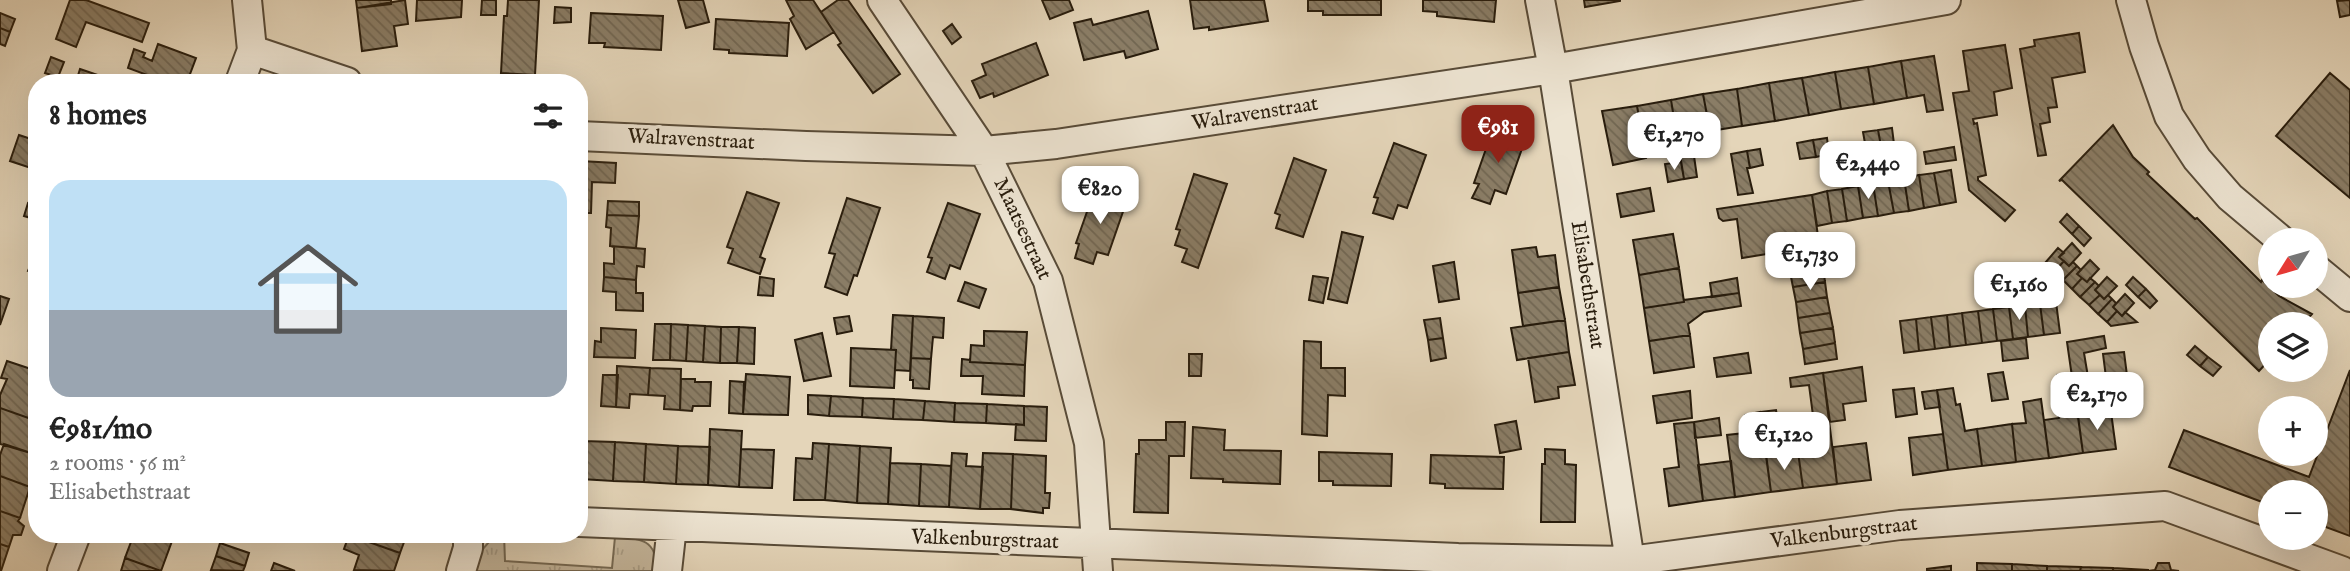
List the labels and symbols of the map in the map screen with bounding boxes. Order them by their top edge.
street label: Walravenstraat [1190,91,1320,137]
pin: €981 [1457,106,1539,165]
pin: €1,270 [1617,113,1731,172]
street label: Walravenstraat [626,123,756,157]
pin: €2,440 [1811,142,1925,201]
pin: €820 [1059,166,1141,226]
street label: Maatsestraat [987,174,1057,284]
street label: Elisabethstraat [1564,219,1610,351]
north arrow [2258,228,2328,298]
pin: €1,730 [1753,232,1867,292]
pin: €1,160 [1962,262,2076,322]
pin: €2,170 [2040,372,2154,432]
pin: €1,120 [1727,412,1841,472]
street label: Valkenburgstraat [1768,511,1919,556]
street label: Valkenburgstraat [910,524,1059,556]

